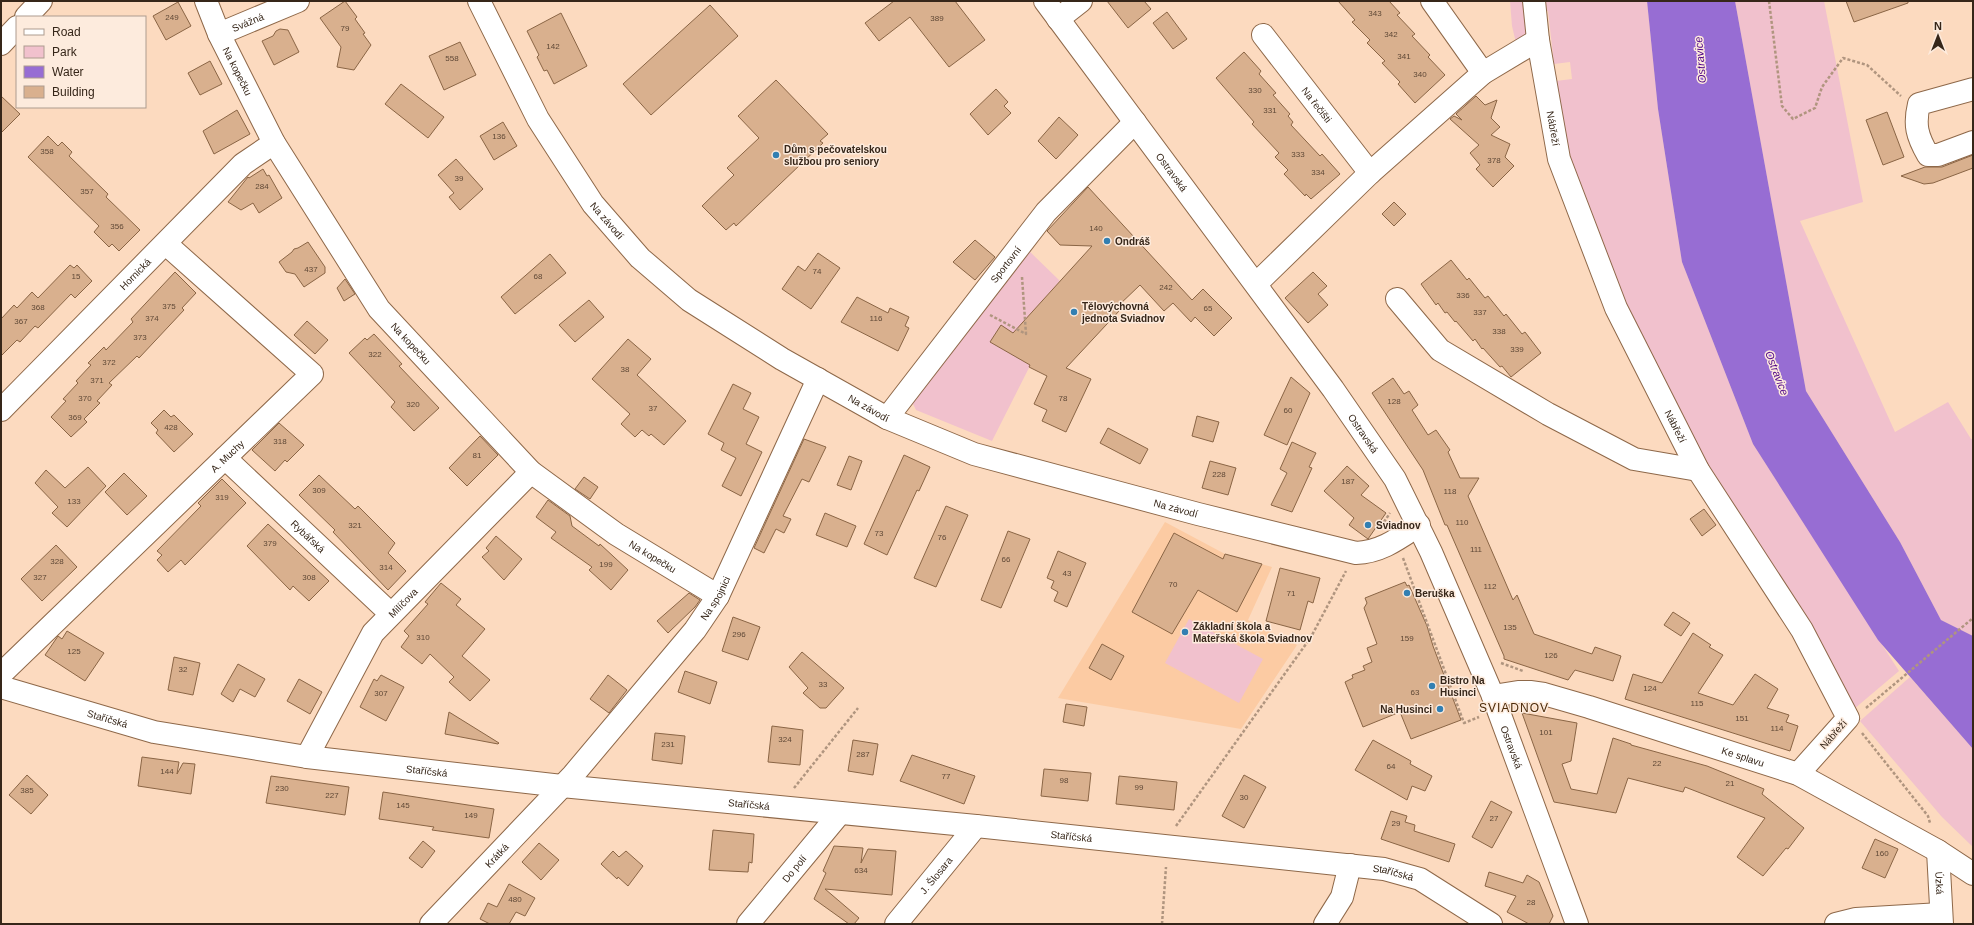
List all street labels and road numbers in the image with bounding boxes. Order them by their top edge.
street label: Svážná [230,11,266,34]
street label: Na kopečku [220,45,254,97]
street label: Na řečišti [1299,85,1334,125]
street label: Nábřeží [1545,110,1562,147]
street label: Ostravská [1154,151,1190,194]
street label: Na závodí [588,200,626,242]
street label: Sportovní [988,244,1024,285]
street label: Hornická [118,256,153,292]
street label: Na kopečku [389,321,433,367]
street label: Na závodí [846,392,891,424]
street label: Nábřeží [1663,408,1688,445]
street label: Ostravská [1346,412,1381,456]
street label: A. Muchy [209,438,246,475]
street label: Na závodí [1153,497,1199,520]
street label: Rybářská [289,518,327,555]
street label: Na kopečku [627,538,678,575]
street label: Na spojnici [698,575,732,622]
street label: Milíčova [386,586,420,620]
street label: Staříčská [86,708,129,730]
street label: Nábřeží [1818,717,1849,751]
street label: Ostravská [1498,724,1524,771]
street label: Ke splavu [1720,745,1765,769]
street label: Staříčská [405,763,448,779]
street label: Staříčská [728,797,771,812]
street label: Staříčská [1050,829,1093,844]
street label: Krátká [483,841,511,870]
street label: Do polí [780,853,809,885]
street label: J. Šlosara [918,854,955,896]
street label: Staříčská [1372,863,1415,883]
street label: Úzká [1933,871,1946,895]

